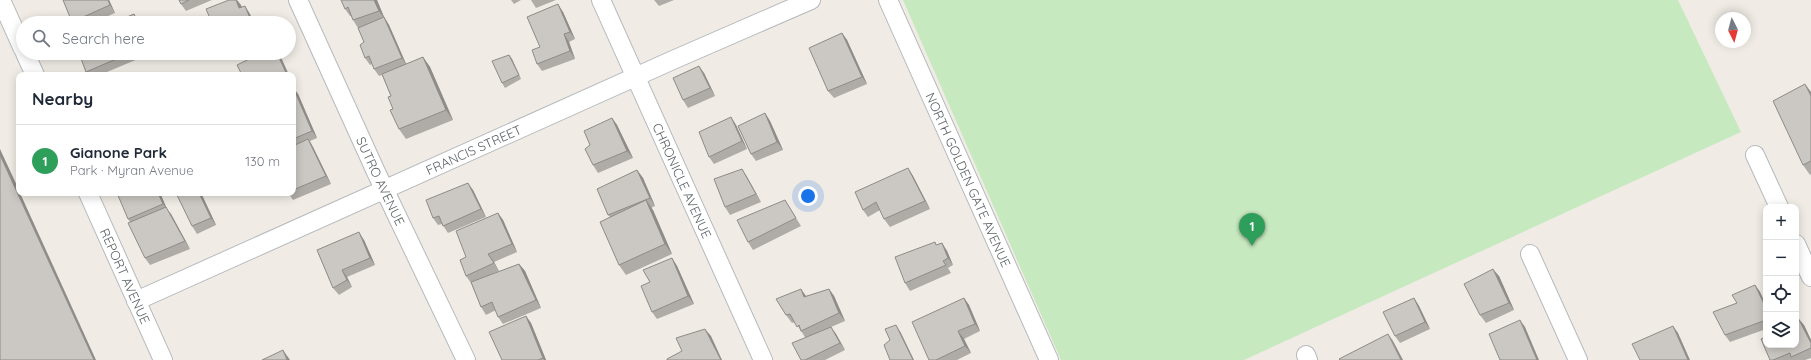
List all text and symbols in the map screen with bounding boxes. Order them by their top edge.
north arrow [1715,12,1751,48]
search box [16,16,296,60]
icon: search [30,27,52,49]
text: Search here [62,29,145,48]
text: Nearby [32,88,93,109]
street label: NORTH GOLDEN GATE AVENUE [922,90,1014,270]
street label: CHRONICLE AVENUE [649,120,715,241]
street label: FRANCIS STREET [423,121,524,178]
street label: SUTRO AVENUE [353,134,408,228]
text: Gianone Park [70,143,167,162]
text: 1 [42,153,48,169]
text: 130 m [245,153,280,169]
text: Park · Myran Avenue [70,162,194,178]
your location [798,186,818,206]
map controls [1763,204,1799,348]
button: + [1763,204,1799,240]
pin: 1 [1239,213,1265,246]
street label: REPORT AVENUE [97,226,154,326]
button: − [1763,240,1799,276]
button: locate [1763,276,1799,312]
button: layers [1763,312,1799,348]

